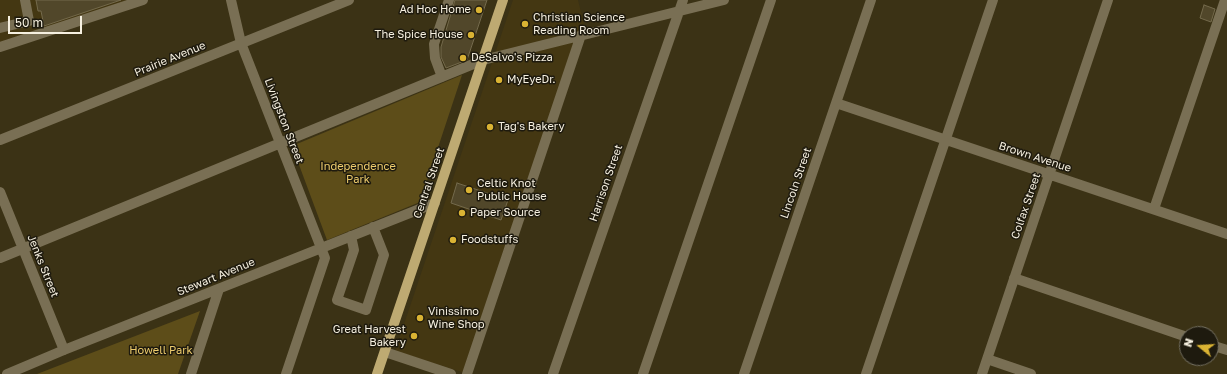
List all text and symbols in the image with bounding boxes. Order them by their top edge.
place label: Ad Hoc Home [399,3,471,17]
marker: Ad Hoc Home [474,5,484,15]
scale bar [10,8,84,34]
place label: Christian Science Reading Room [533,11,625,37]
text: 50 m [15,15,43,30]
marker: Christian Science Reading Room [520,19,530,29]
place label: The Spice House [375,28,463,42]
marker: The Spice House [466,30,476,40]
street label: Prairie Avenue [132,39,208,79]
place label: DeSalvo's Pizza [471,51,553,65]
marker: DeSalvo's Pizza [458,53,468,63]
place label: MyEyeDr. [507,73,556,87]
marker: MyEyeDr. [494,75,504,85]
street label: Livingston Street [262,76,306,166]
place label: Tag's Bakery [498,120,565,134]
marker: Tag's Bakery [485,122,495,132]
street label: Brown Avenue [997,139,1073,175]
street label: Harrison Street [587,143,625,223]
street label: Central Street [411,146,447,220]
street label: Lincoln Street [778,146,814,220]
park label: Independence Park [320,160,396,186]
street label: Colfax Street [1009,171,1043,241]
place label: Celtic Knot Public House [477,177,547,203]
marker: Celtic Knot Public House [464,185,474,195]
place label: Paper Source [470,206,540,220]
marker: Paper Source [457,208,467,218]
street label: Jenks Street [24,233,62,299]
place label: Foodstuffs [461,233,518,247]
marker: Foodstuffs [448,235,458,245]
street label: Stewart Avenue [175,255,257,299]
place label: Vinissimo Wine Shop [428,305,485,331]
marker: Vinissimo Wine Shop [415,313,425,323]
place label: Great Harvest Bakery [333,323,406,349]
north arrow [1179,326,1219,366]
marker: Great Harvest Bakery [409,331,419,341]
text: N [1181,336,1196,348]
park label: Howell Park [129,344,193,358]

